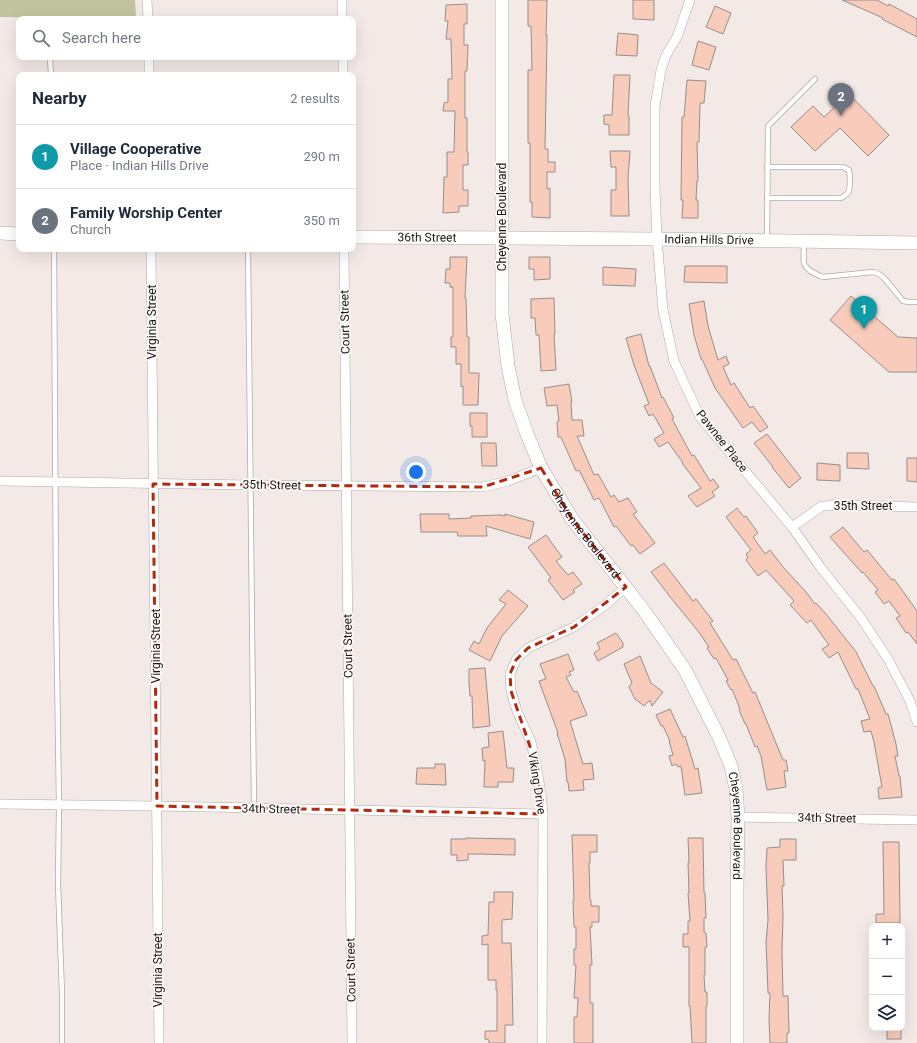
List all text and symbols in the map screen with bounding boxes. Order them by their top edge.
search box [16,16,356,60]
icon: search [30,27,52,49]
text: Search here [62,29,141,47]
pin: 2 [828,83,854,116]
text: Nearby [32,88,87,108]
text: 2 results [290,91,340,106]
text: Village Cooperative [70,140,201,158]
text: 1 [41,149,49,164]
text: 290 m [303,149,340,164]
text: Place · Indian Hills Drive [70,158,209,173]
street label: Cheyenne Boulevard [495,163,509,271]
text: Family Worship Center [70,204,222,222]
text: 2 [41,213,49,228]
text: 350 m [303,213,340,228]
text: Church [70,222,111,237]
street label: 36th Street [398,230,456,245]
street label: Indian Hills Drive [664,232,754,247]
street label: Virginia Street [145,284,159,359]
street label: Court Street [337,290,353,354]
pin: 1 [851,296,877,329]
street label: Pawnee Place [693,407,751,475]
your location [406,462,426,482]
street label: 35th Street [243,477,302,493]
street label: Cheyenne Boulevard [548,486,623,581]
street label: 35th Street [834,499,892,513]
street label: Virginia Street [149,608,163,683]
street label: Court Street [340,614,356,678]
street label: Viking Drive [525,751,549,815]
street label: Cheyenne Boulevard [725,770,745,880]
street label: 34th Street [242,801,301,817]
street label: 34th Street [798,810,857,826]
map controls [869,923,905,1031]
button: + [869,923,905,959]
street label: Virginia Street [151,932,165,1007]
street label: Court Street [343,938,359,1002]
button: − [869,959,905,995]
button: layers [869,995,905,1031]

